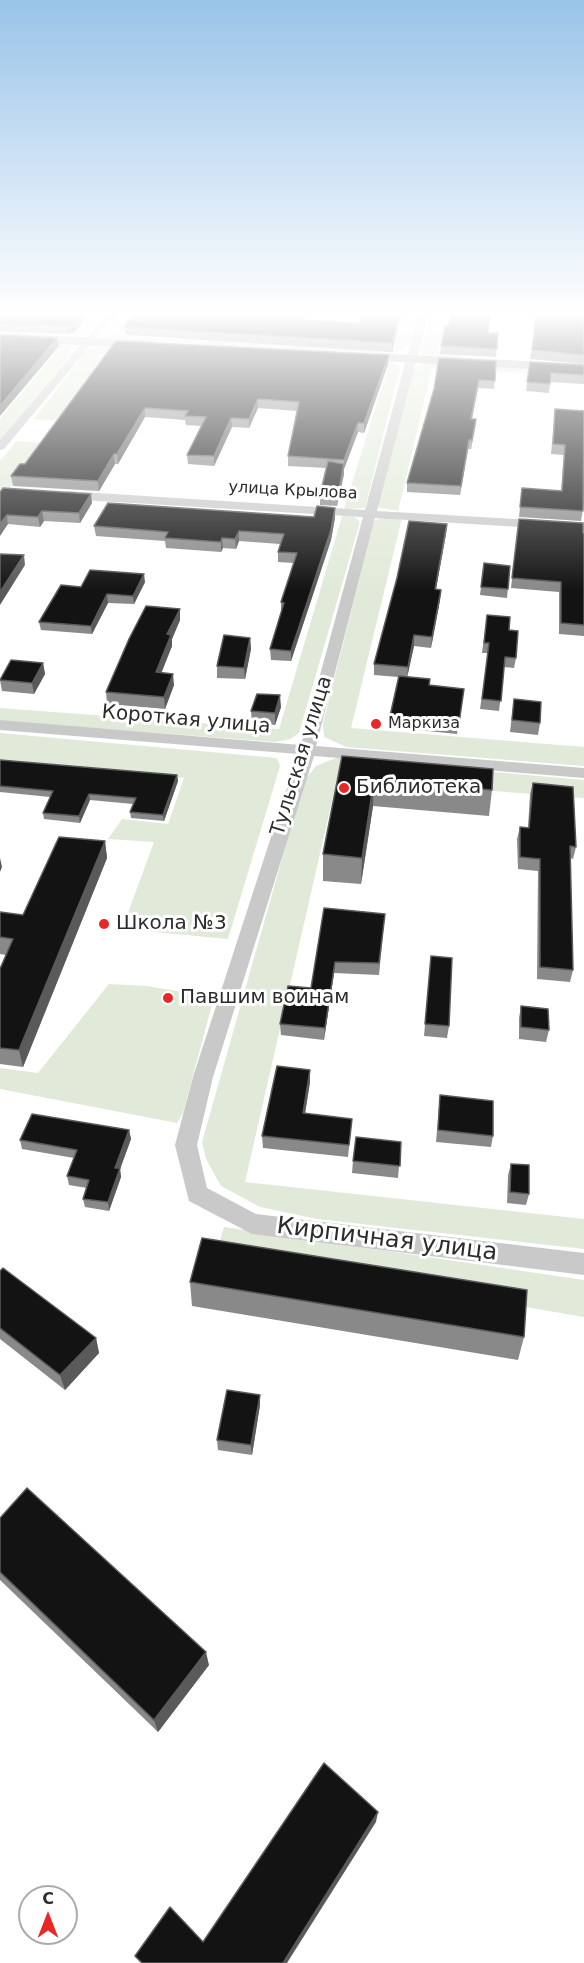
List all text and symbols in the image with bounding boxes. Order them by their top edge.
street label: улица Крылова [228,478,358,504]
street label: Тульская улица [266,673,338,839]
street label: Короткая улица [101,701,271,739]
place label: Маркиза [388,714,460,734]
marker: Маркиза [369,717,383,731]
place label: Библиотека [356,776,481,800]
marker: Библиотека [337,781,351,795]
place label: Школа №3 [116,912,227,936]
marker: Школа №3 [97,917,111,931]
place label: Павшим воинам [180,986,349,1010]
marker: Павшим воинам [161,991,175,1005]
street label: Кирпичная улица [275,1212,499,1268]
north arrow [18,1885,78,1945]
text: С [42,1889,54,1908]

